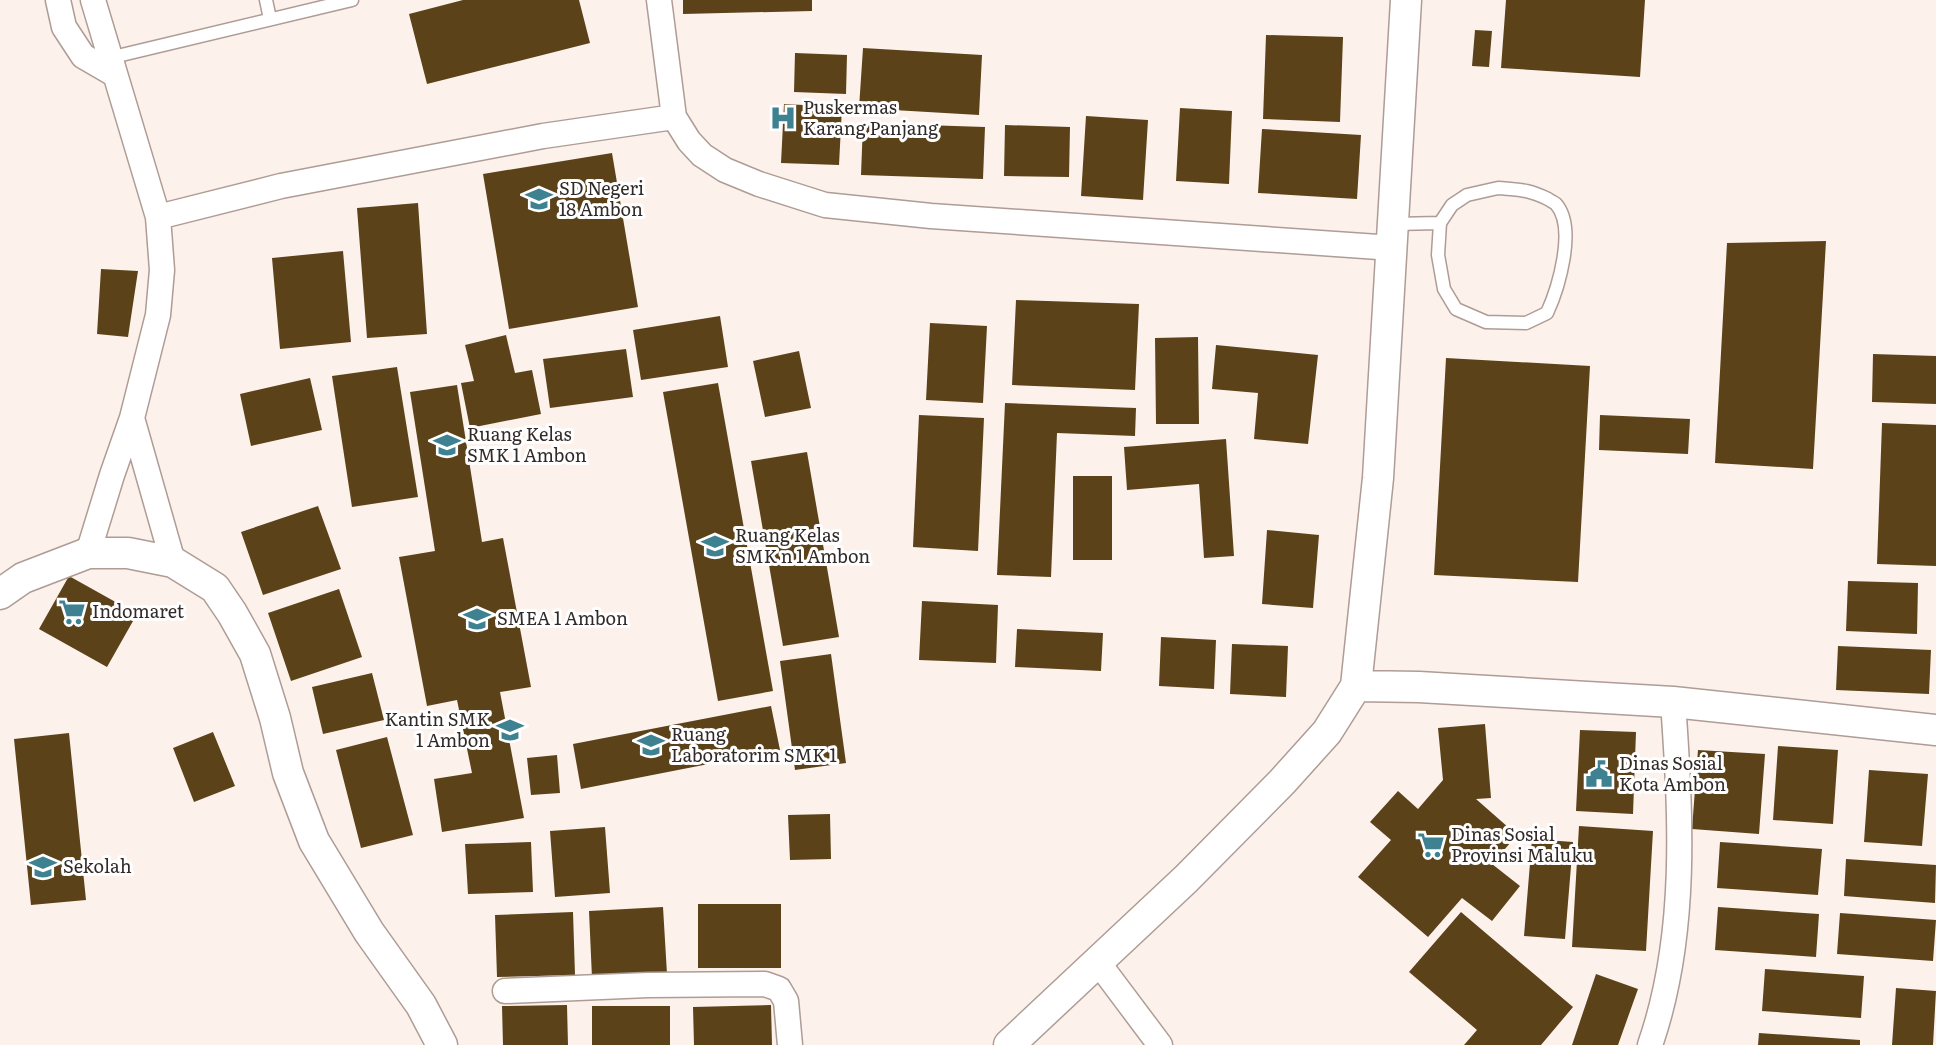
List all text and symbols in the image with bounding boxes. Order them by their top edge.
place label: Puskermas Karang Panjang [803,93,939,141]
hospital icon: Puskermas Karang Panjang [768,103,798,133]
place label: SD Negeri 18 Ambon [559,174,644,222]
school or university icon: SD Negeri 18 Ambon [524,184,554,214]
place label: Ruang Kelas SMK 1 Ambon [467,420,587,468]
school or university icon: Ruang Kelas SMK 1 Ambon [432,430,462,460]
place label: Ruang Kelas SMK n 1 Ambon [735,521,870,569]
school or university icon: Ruang Kelas SMK n 1 Ambon [700,531,730,561]
supermarket icon: Indomaret [57,597,87,627]
place label: Indomaret [92,597,185,624]
school or university icon: SMEA 1 Ambon [462,604,492,634]
place label: SMEA 1 Ambon [497,604,628,631]
place label: Kantin SMK 1 Ambon [385,705,490,753]
school or university icon: Kantin SMK 1 Ambon [495,715,525,745]
place label: Ruang Laboratorim SMK 1 [671,720,837,768]
school or university icon: Ruang Laboratorim SMK 1 [636,730,666,760]
place label: Dinas Sosial Kota Ambon [1619,749,1726,797]
public building icon: Dinas Sosial Kota Ambon [1584,759,1614,789]
place label: Dinas Sosial Provinsi Maluku [1451,820,1593,868]
supermarket icon: Dinas Sosial Provinsi Maluku [1416,830,1446,860]
school or university icon: Sekolah [28,852,58,882]
place label: Sekolah [63,852,132,879]

